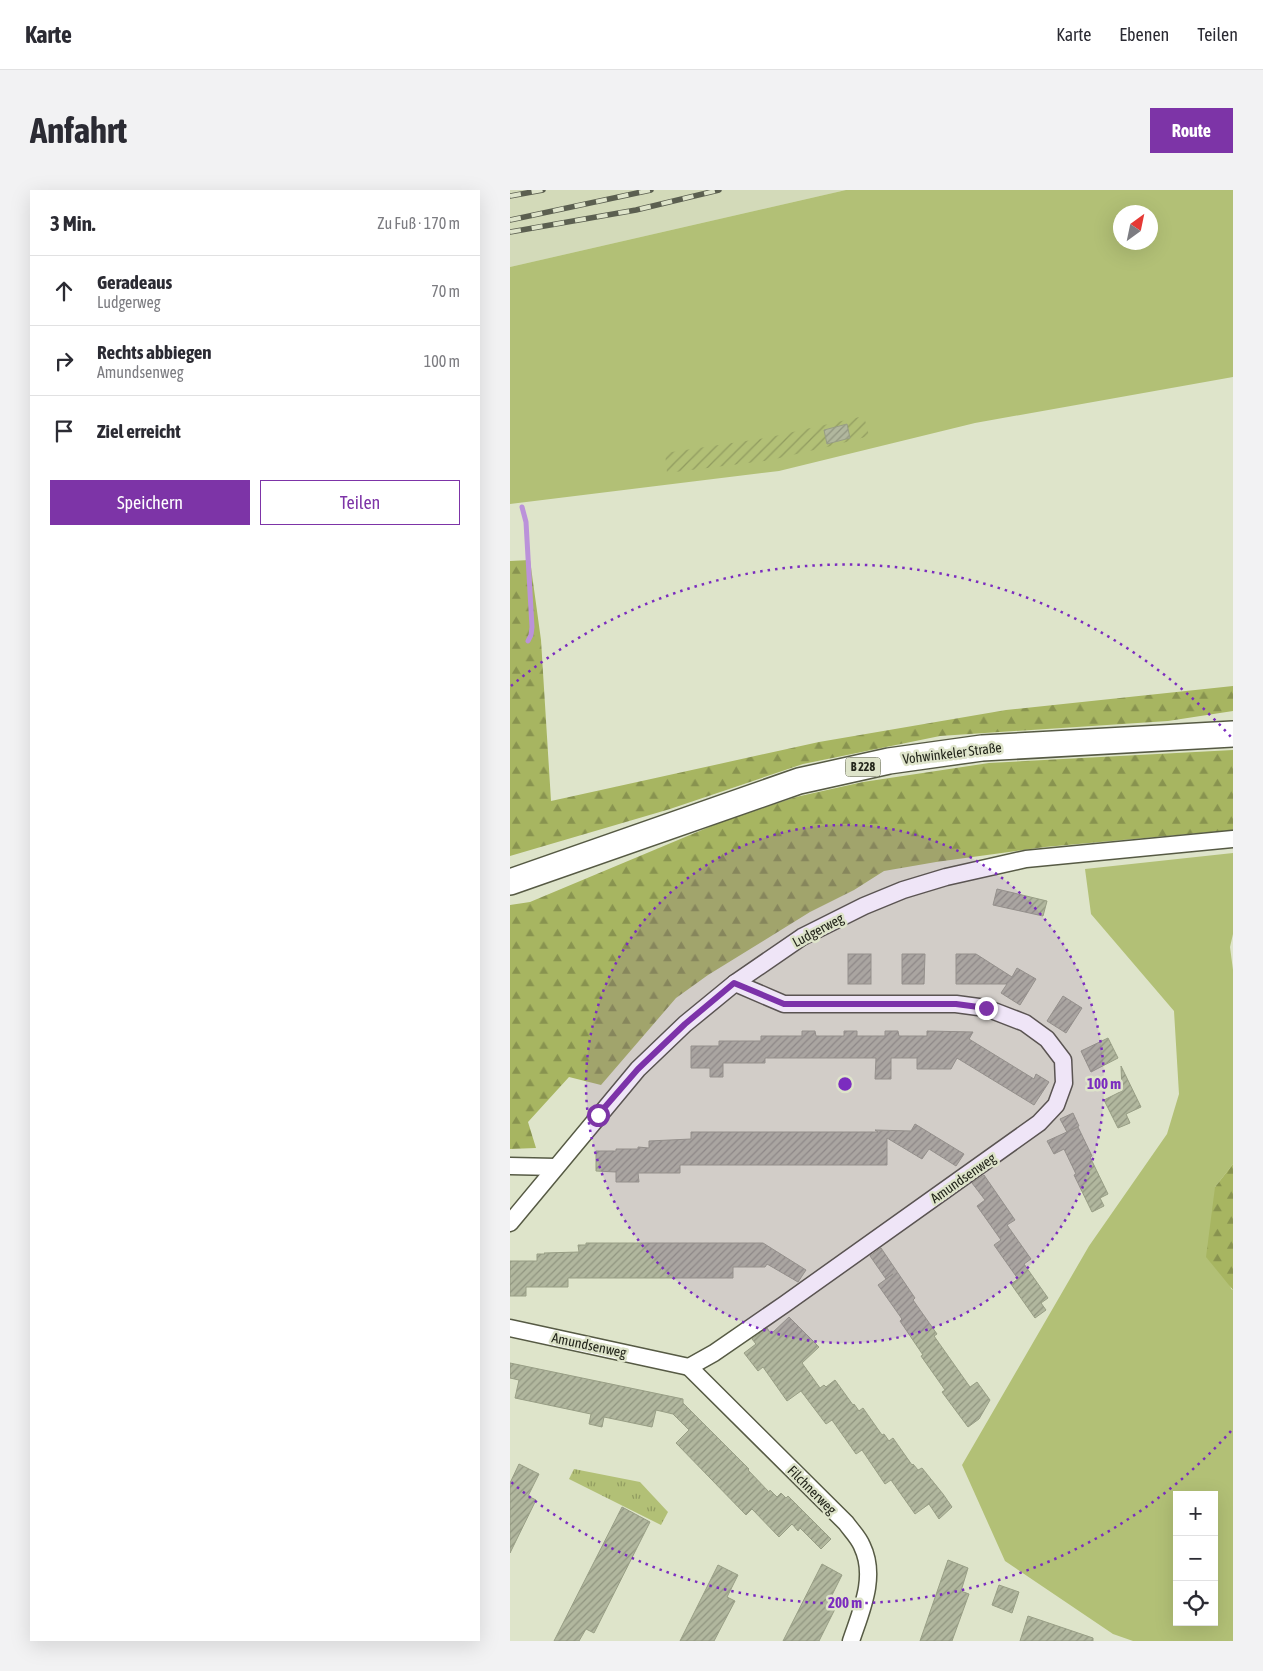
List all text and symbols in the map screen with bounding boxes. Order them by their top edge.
text: Karte [25,21,72,48]
text: Karte [1056,24,1091,45]
text: Ebenen [1119,24,1169,45]
text: Teilen [1197,24,1238,45]
button: Route [1150,108,1233,153]
text: Anfahrt [30,110,127,150]
north arrow [1113,205,1158,250]
text: 3 Min. [50,211,96,235]
text: Zu Fuß · 170 m [377,214,460,232]
text: Geradeaus [97,271,172,293]
icon: ahead [50,277,78,305]
text: 70 m [431,282,460,300]
text: Ludgerweg [97,293,161,311]
text: Rechts abbiegen [97,341,212,363]
icon: right [50,347,78,375]
text: 100 m [424,352,460,370]
text: Amundsenweg [97,363,184,381]
icon: arrive [50,417,78,445]
text: Ziel erreicht [97,420,181,442]
button: Speichern [50,480,250,525]
button: Teilen [260,480,460,525]
street label: Vohwinkeler Straße [902,739,1002,767]
road number: B 228 [846,758,880,776]
street label: Ludgerweg [790,910,846,950]
route end [975,997,998,1020]
centre of rings [836,1075,854,1093]
text: 100 m [1087,1075,1121,1092]
route start [587,1104,610,1127]
street label: Amundsenweg [927,1150,999,1206]
street label: Amundsenweg [550,1329,628,1361]
street label: Filchnerweg [784,1462,840,1518]
map controls [1173,1491,1218,1626]
button: + [1173,1491,1218,1536]
button: − [1173,1536,1218,1581]
button: locate [1173,1581,1218,1626]
text: 200 m [828,1594,862,1611]

